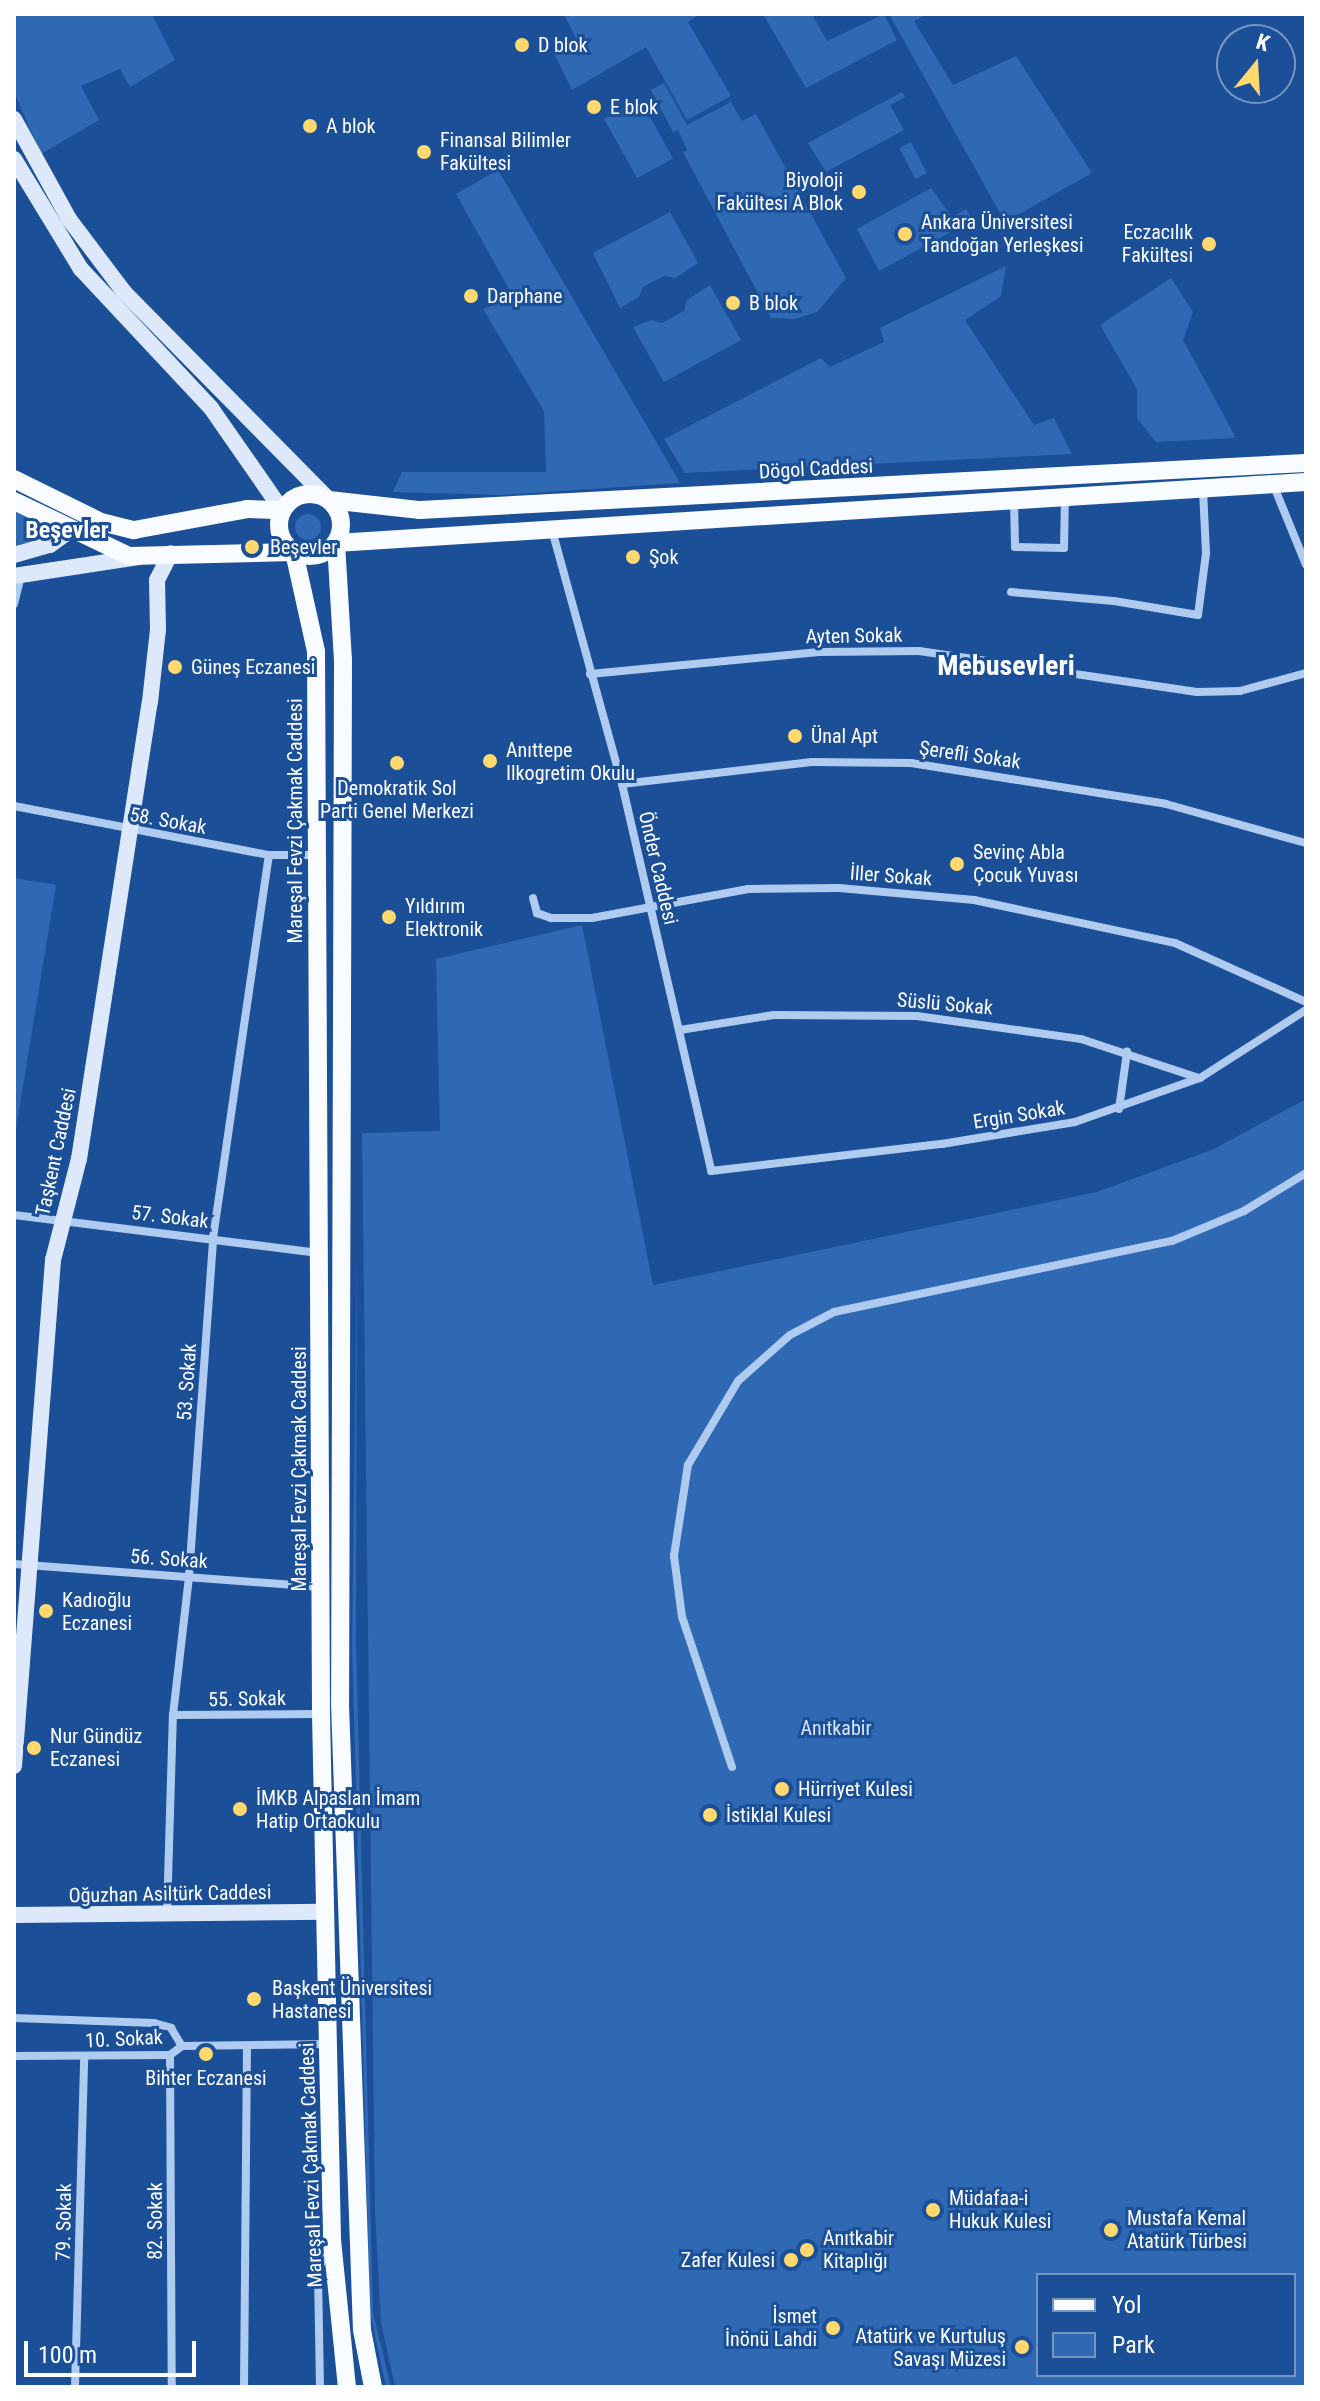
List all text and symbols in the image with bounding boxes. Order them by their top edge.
north arrow [1216,24,1296,104]
text: K [1253,29,1273,56]
place label: D blok [538,33,588,57]
marker: D blok [513,36,531,54]
place label: E blok [610,95,658,119]
marker: E blok [585,98,603,116]
place label: A blok [326,114,376,138]
marker: A blok [301,117,319,135]
place label: Finansal Bilimler Fakültesi [440,128,571,175]
marker: Finansal Bilimler Fakültesi [415,143,433,161]
place label: Biyoloji Fakültesi A Blok [717,168,843,215]
marker: Biyoloji Fakültesi A Blok [850,183,868,201]
place label: Ankara Üniversitesi Tandoğan Yerleşkesi [921,210,1084,257]
place label: Eczacılık Fakültesi [1122,220,1193,267]
marker: Ankara Üniversitesi Tandoğan Yerleşkesi [896,225,914,243]
marker: Eczacılık Fakültesi [1200,235,1218,253]
place label: Darphane [487,284,562,308]
marker: Darphane [462,287,480,305]
place label: B blok [749,291,798,315]
marker: B blok [724,294,742,312]
street label: Dögol Caddesi [758,454,874,484]
district label: Beşevler [25,517,109,545]
place label: Beşevler [270,535,337,559]
marker: Beşevler [241,536,263,558]
place label: Şok [649,545,678,569]
marker: Şok [624,548,642,566]
street label: Ayten Sokak [805,623,903,649]
district label: Mebusevleri [937,649,1075,683]
place label: Güneş Eczanesi [191,655,315,679]
marker: Güneş Eczanesi [166,658,184,676]
street label: Mareşal Fevzi Çakmak Caddesi [283,698,307,944]
place label: Ünal Apt [811,724,878,748]
marker: Ünal Apt [786,727,804,745]
street label: Şerefli Sokak [918,736,1022,774]
place label: Anıttepe Ilkogretim Okulu [506,738,635,785]
marker: Anıttepe Ilkogretim Okulu [481,752,499,770]
marker: Demokratik Sol Parti Genel Merkezi [388,754,406,772]
place label: Demokratik Sol Parti Genel Merkezi [320,776,474,823]
street label: 58. Sokak [128,802,208,840]
street label: Önder Caddesi [633,809,683,927]
place label: Sevinç Abla Çocuk Yuvası [973,840,1078,887]
marker: Sevinç Abla Çocuk Yuvası [948,855,966,873]
street label: İller Sokak [849,861,933,891]
place label: Yıldırım Elektronik [405,894,483,941]
marker: Yıldırım Elektronik [380,908,398,926]
street label: Süslü Sokak [896,988,994,1020]
street label: Taşkent Caddesi [31,1086,81,1218]
street label: Ergin Sokak [971,1096,1067,1134]
street label: 57. Sokak [130,1200,210,1234]
street label: 53. Sokak [172,1342,202,1422]
street label: Mareşal Fevzi Çakmak Caddesi [287,1346,311,1592]
street label: 56. Sokak [129,1544,209,1574]
place label: Kadıoğlu Eczanesi [62,1588,132,1635]
marker: Kadıoğlu Eczanesi [37,1602,55,1620]
street label: 55. Sokak [208,1686,286,1712]
park label: Anıtkabir [801,1716,871,1740]
place label: Nur Gündüz Eczanesi [50,1724,142,1771]
marker: Nur Gündüz Eczanesi [25,1739,43,1757]
place label: Hürriyet Kulesi [798,1777,913,1801]
marker: Hürriyet Kulesi [773,1780,791,1798]
place label: İMKB Alpaslan İmam Hatip Ortaokulu [256,1786,420,1833]
marker: İMKB Alpaslan İmam Hatip Ortaokulu [231,1800,249,1818]
place label: İstiklal Kulesi [726,1803,831,1827]
marker: İstiklal Kulesi [701,1806,719,1824]
street label: Oğuzhan Asiltürk Caddesi [68,1880,272,1908]
place label: Başkent Üniversitesi Hastanesi [272,1976,432,2023]
marker: Başkent Üniversitesi Hastanesi [243,1988,265,2010]
street label: 10. Sokak [85,2025,163,2053]
street label: Mareşal Fevzi Çakmak Caddesi [295,2042,327,2288]
marker: Bihter Eczanesi [197,2045,215,2063]
place label: Bihter Eczanesi [145,2066,267,2090]
street label: 82. Sokak [143,2182,167,2260]
street label: 79. Sokak [51,2183,77,2261]
place label: Müdafaa-i Hukuk Kulesi [949,2186,1051,2233]
marker: Müdafaa-i Hukuk Kulesi [924,2201,942,2219]
place label: Mustafa Kemal Atatürk Türbesi [1127,2206,1247,2253]
marker: Mustafa Kemal Atatürk Türbesi [1102,2221,1120,2239]
place label: Anıtkabir Kitaplığı [823,2226,894,2273]
marker: Anıtkabir Kitaplığı [798,2241,816,2259]
place label: Zafer Kulesi [681,2248,775,2272]
marker: Zafer Kulesi [782,2251,800,2269]
legend [1036,2273,1296,2377]
text: Yol [1112,2291,1141,2319]
place label: İsmet İnönü Lahdi [725,2304,817,2351]
marker: İsmet İnönü Lahdi [824,2319,842,2337]
place label: Atatürk ve Kurtuluş Savaşı Müzesi [856,2324,1006,2371]
scale bar [28,2325,200,2375]
text: Park [1112,2331,1155,2359]
marker: Atatürk ve Kurtuluş Savaşı Müzesi [1013,2338,1031,2356]
text: 100 m [38,2341,97,2369]

